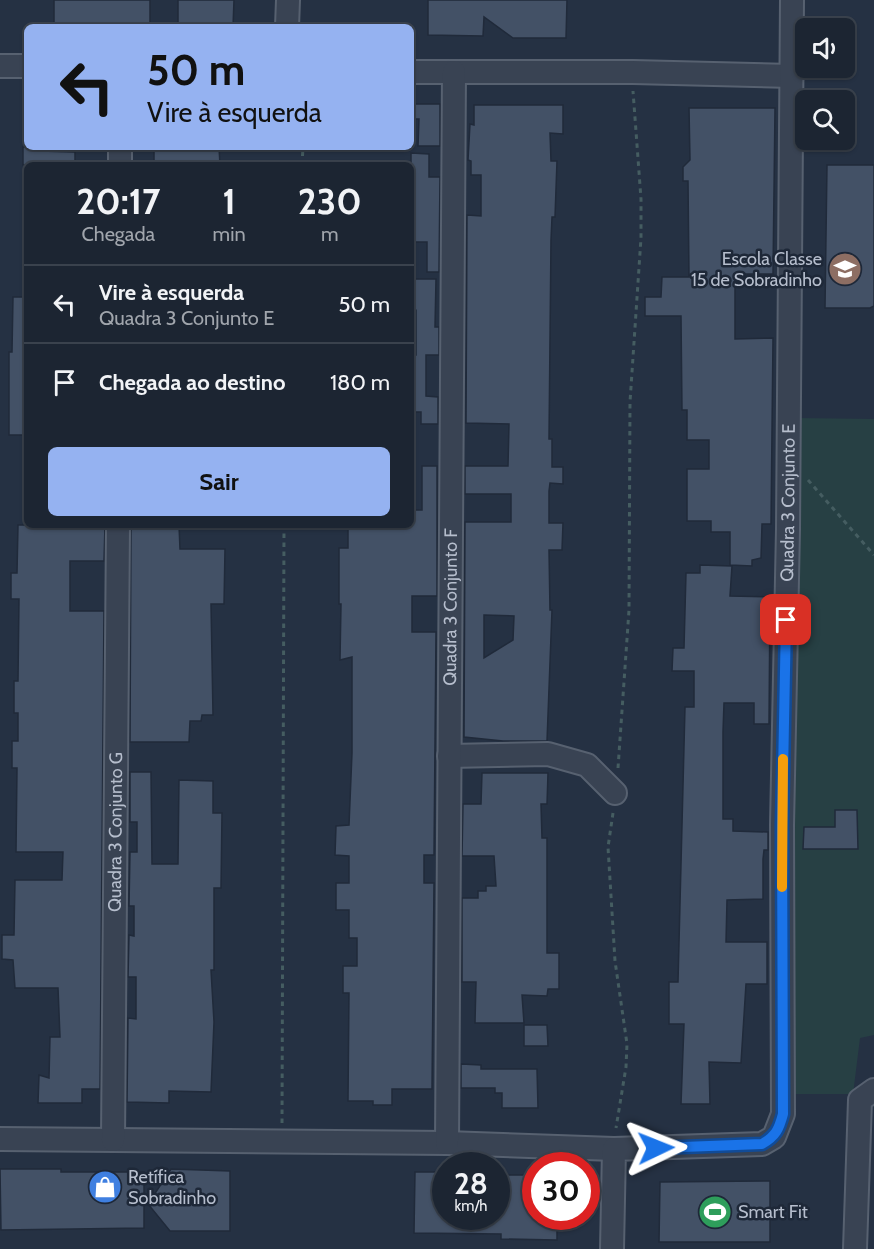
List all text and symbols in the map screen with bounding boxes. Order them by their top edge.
map controls [795,18,855,150]
button: sound [795,18,855,78]
text: 50 m [147,44,245,96]
icon: left [48,48,126,126]
button: search [795,90,855,150]
text: Vire à esquerda [147,96,322,129]
text: 20:17 [76,179,160,223]
text: 1 [222,179,236,223]
text: 230 [298,179,362,223]
text: Chegada [81,222,155,246]
text: min [213,222,246,246]
text: m [321,222,339,246]
place label: Escola Classe 15 de Sobradinho [691,248,822,291]
school or university icon: Escola Classe 15 de Sobradinho [827,251,863,287]
text: Vire à esquerda [99,279,244,306]
icon: left [48,288,81,321]
text: 50 m [338,291,390,318]
text: Quadra 3 Conjunto E [99,306,274,330]
icon: arrive [48,366,81,399]
text: Chegada ao destino [99,369,285,396]
text: 180 m [330,369,390,396]
street label: Quadra 3 Conjunto E [776,424,800,582]
button: Sair [48,447,390,516]
street label: Quadra 3 Conjunto F [439,528,462,686]
pin [760,594,811,645]
icon: arrive [769,603,802,636]
street label: Quadra 3 Conjunto G [104,752,127,912]
position arrow [624,1116,688,1180]
speed limit sign: 30 [522,1152,600,1230]
text: 28 [454,1165,488,1202]
place label: Retífica Sobradinho [128,1166,216,1209]
shop icon: Retífica Sobradinho [87,1169,123,1205]
sports icon: Smart Fit [697,1194,733,1230]
text: km/h [455,1197,487,1215]
place label: Smart Fit [738,1201,808,1223]

